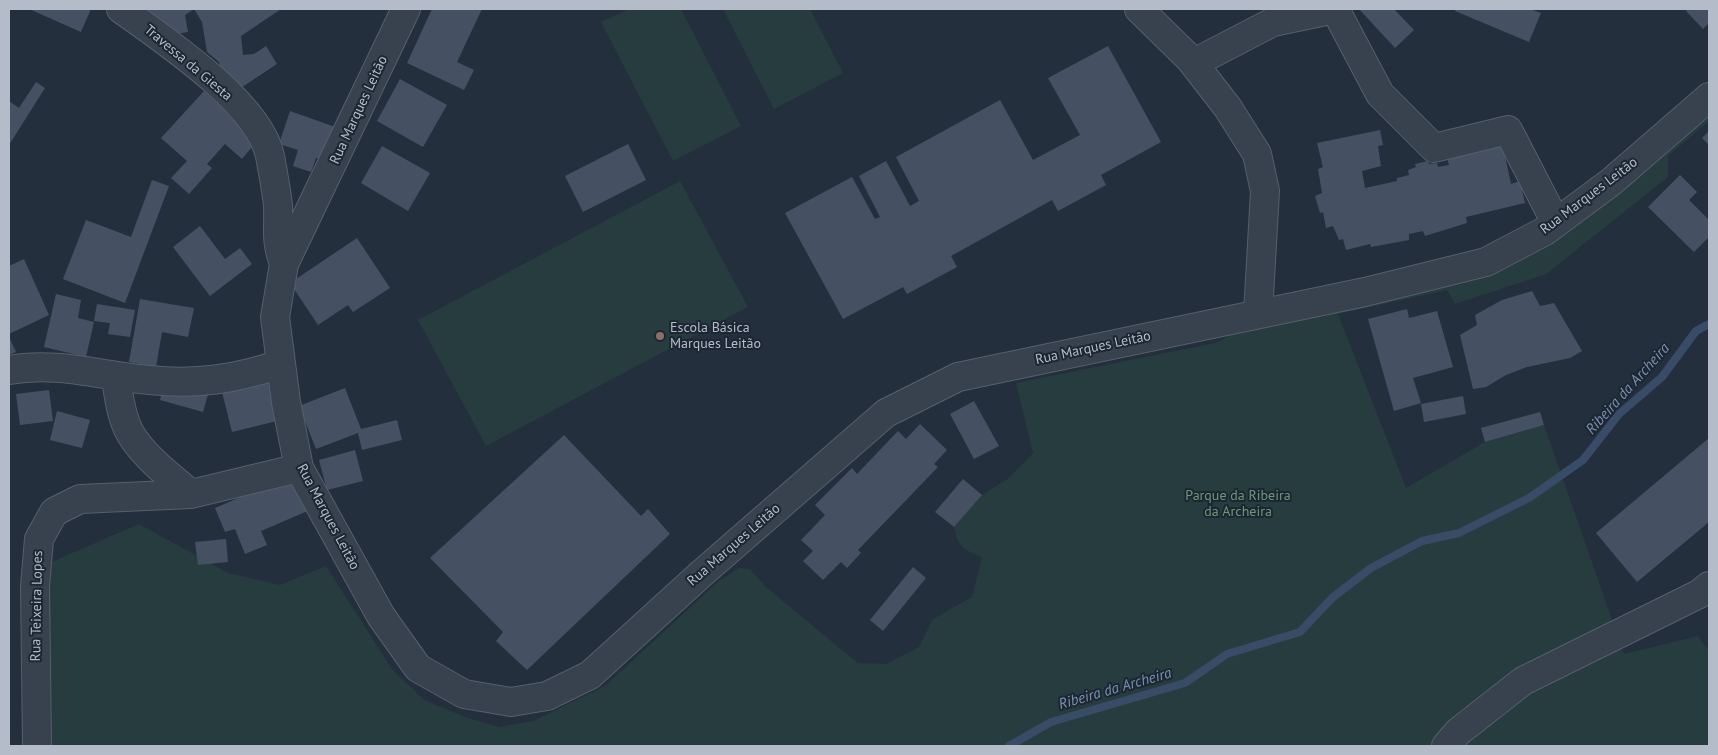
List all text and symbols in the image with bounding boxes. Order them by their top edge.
street label: Travessa da Giesta [141,21,235,105]
street label: Rua Marques Leitão [327,53,391,167]
street label: Rua Marques Leitão [1537,154,1641,238]
place label: Escola Básica Marques Leitão [670,320,761,352]
street label: Rua Marques Leitão [1034,328,1152,368]
marker: Escola Básica Marques Leitão [654,330,666,342]
water label: Ribeira da Archeira [1582,340,1674,438]
street label: Rua Marques Leitão [293,461,363,573]
park label: Parque da Ribeira da Archeira [1185,488,1291,520]
street label: Rua Marques Leitão [684,500,784,590]
street label: Rua Teixeira Lopes [28,550,46,662]
water label: Ribeira da Archeira [1057,664,1173,714]

